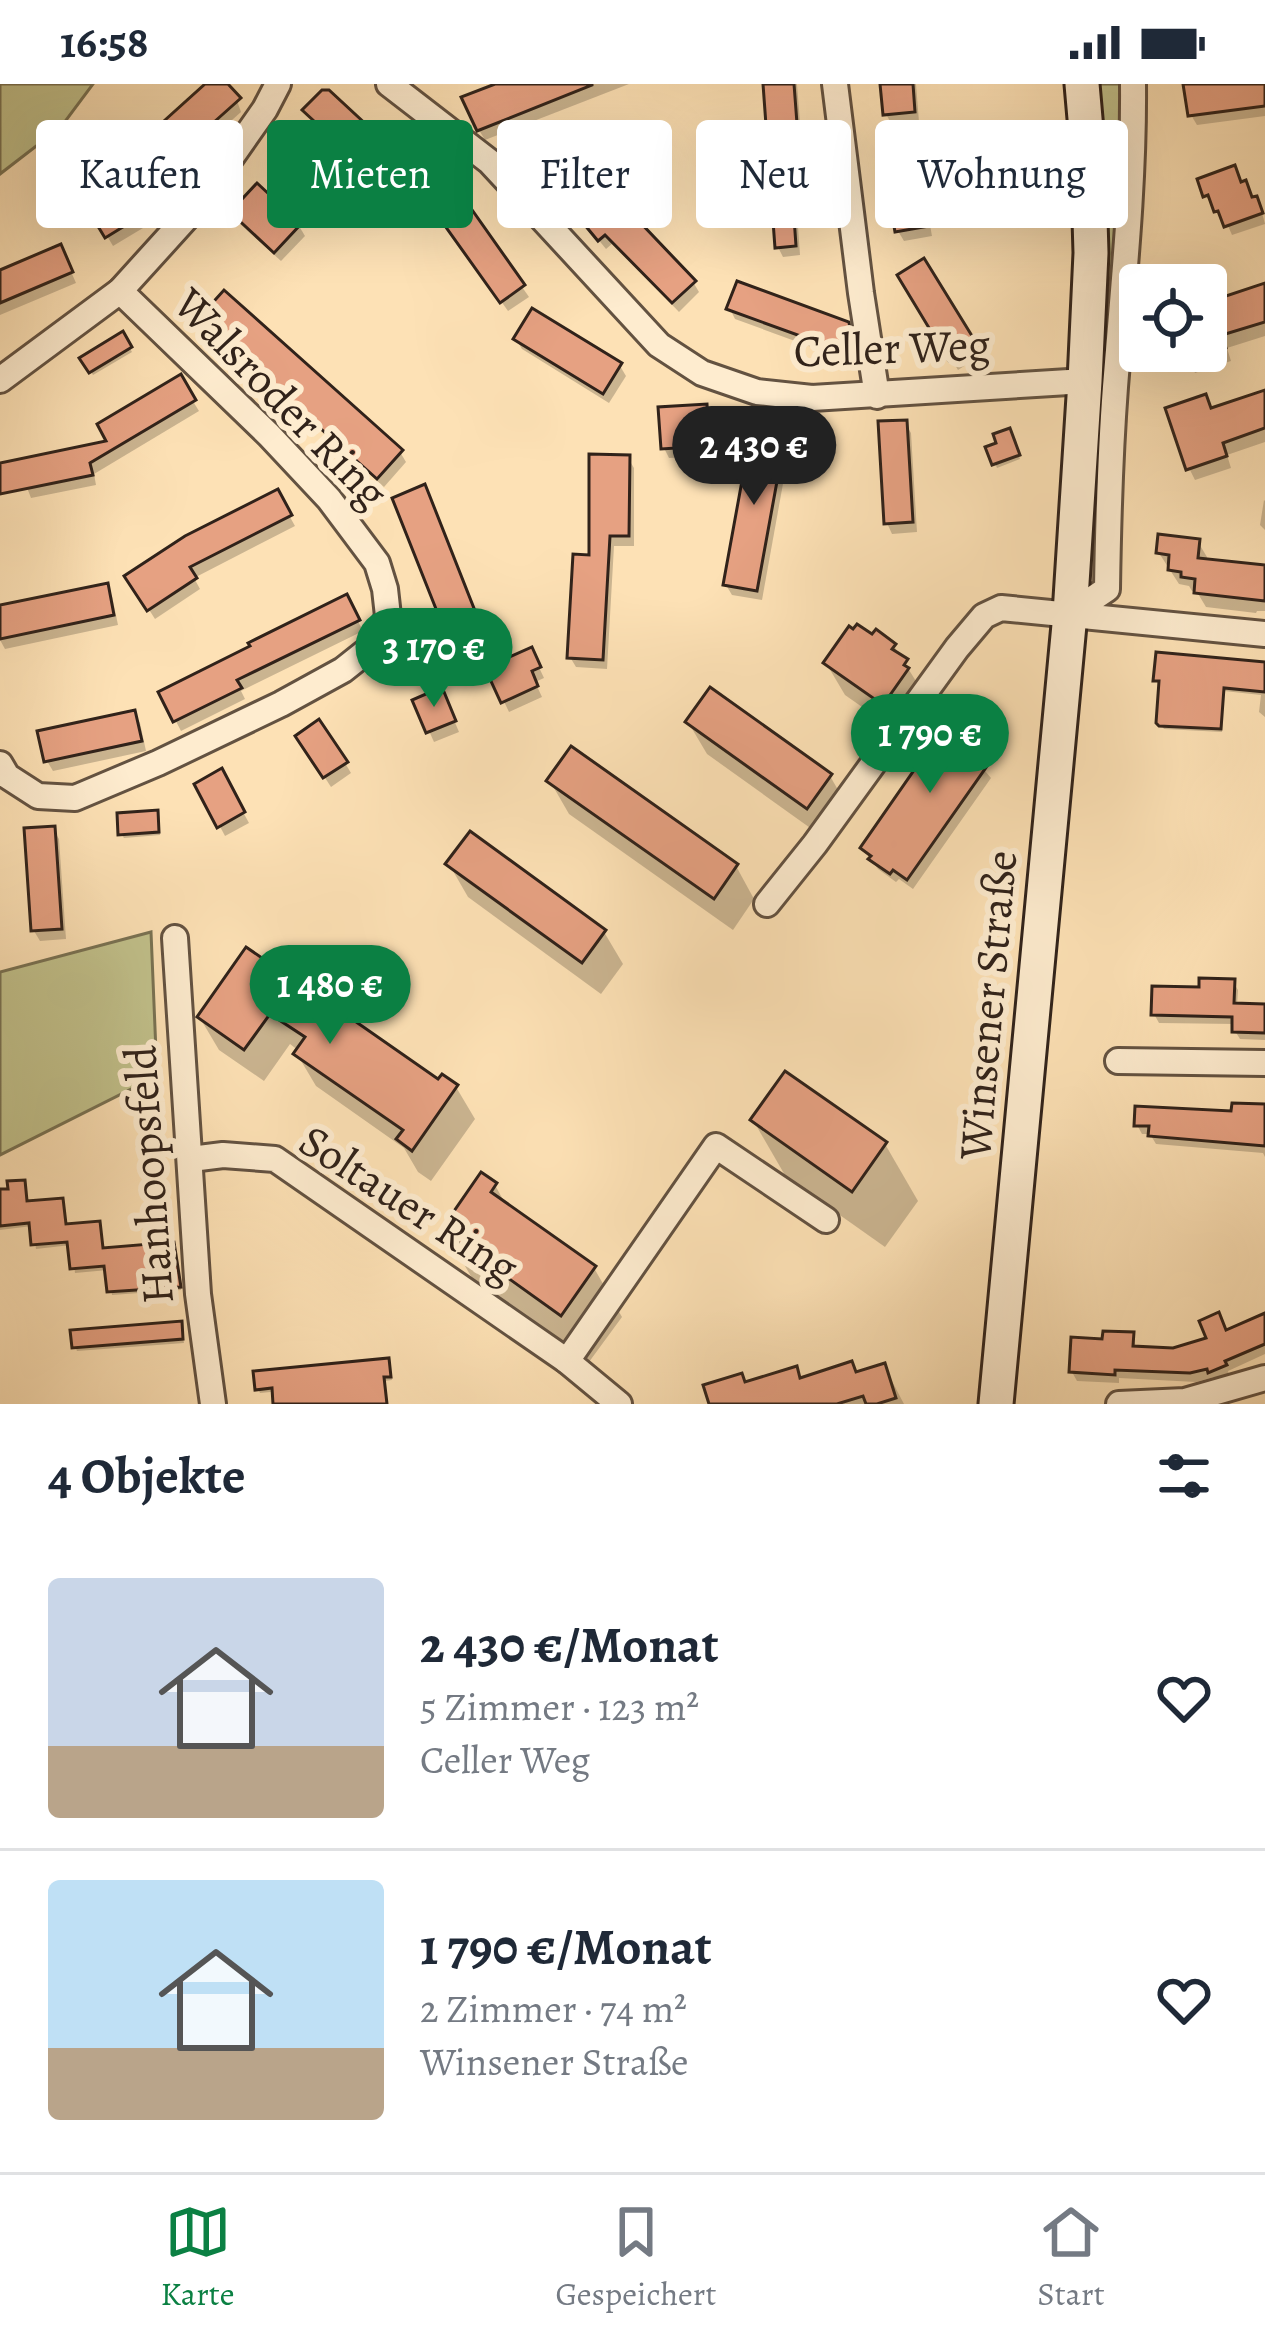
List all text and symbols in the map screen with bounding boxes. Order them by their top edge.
text: 16:58 [60,11,149,73]
chip: Kaufen [36,120,243,228]
chip: Mieten [267,120,473,228]
chip: Filter [497,120,672,228]
chip: Neu [696,120,851,228]
chip: Wohnung [875,120,1128,228]
map controls [1119,264,1227,372]
button: locate [1119,264,1227,372]
street label: Walsroder Ring [159,273,402,522]
street label: Celler Weg [793,314,991,382]
pin: 2 430 € [643,406,865,508]
text: 2 430 € [699,418,809,471]
pin: 3 170 € [323,608,545,710]
text: 3 170 € [383,620,485,673]
pin: 1 790 € [819,694,1041,796]
text: 1 790 € [878,706,982,759]
street label: Winsener Straße [944,848,1032,1163]
pin: 1 480 € [219,945,441,1047]
text: 1 480 € [277,957,383,1010]
street label: Hanhoopsfeld [109,1043,189,1306]
street label: Soltauer Ring [287,1110,531,1298]
text: 4 Objekte [48,1441,246,1511]
icon: filters [1151,1443,1217,1509]
text: 2 430 €/Monat [420,1610,719,1680]
icon: home [144,1626,288,1770]
icon: heart [1151,1665,1217,1731]
text: 5 Zimmer · 123 m² [420,1680,699,1733]
text: Celler Weg [420,1733,590,1786]
text: 1 790 €/Monat [420,1912,712,1982]
icon: home [144,1928,288,2072]
icon: heart [1151,1967,1217,2033]
text: 2 Zimmer · 74 m² [420,1982,687,2035]
text: Winsener Straße [420,2035,689,2088]
tab: Karte [160,2199,235,2316]
tab: Gespeichert [555,2199,716,2316]
tab: Start [1037,2199,1105,2316]

